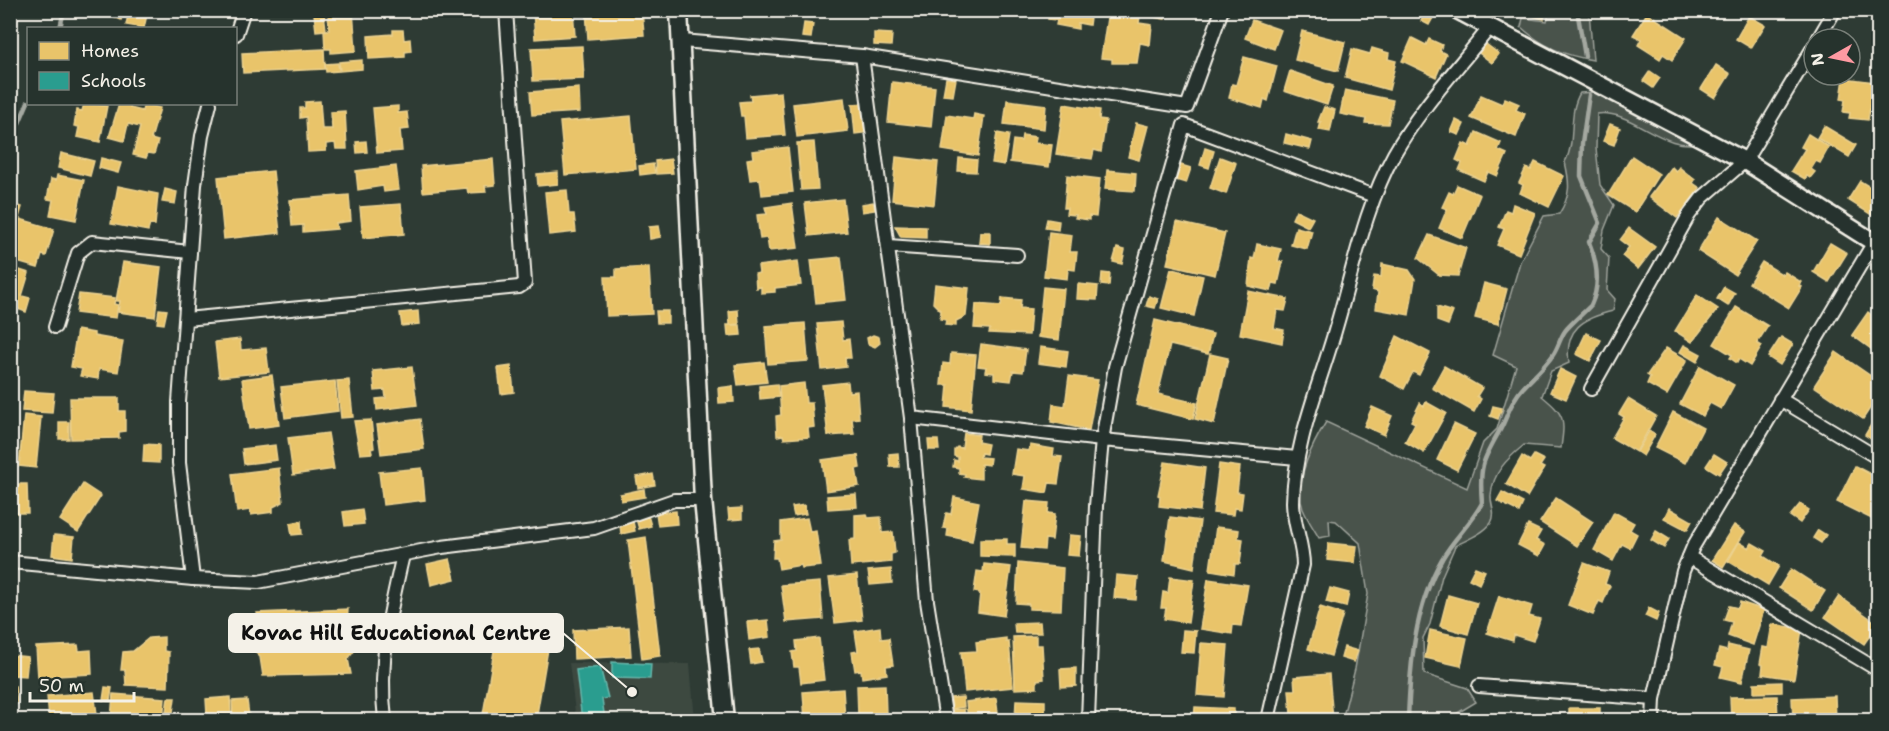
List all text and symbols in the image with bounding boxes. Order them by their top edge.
legend [27,27,237,105]
north arrow [1802,27,1862,87]
text: Homes [81,39,139,63]
text: N [1806,51,1829,67]
text: Schools [81,69,147,93]
callout: Kovac Hill Educational Centre [229,614,563,652]
text: Kovac Hill Educational Centre [241,620,551,646]
scale bar [30,665,134,703]
text: 50 m [39,674,84,698]

